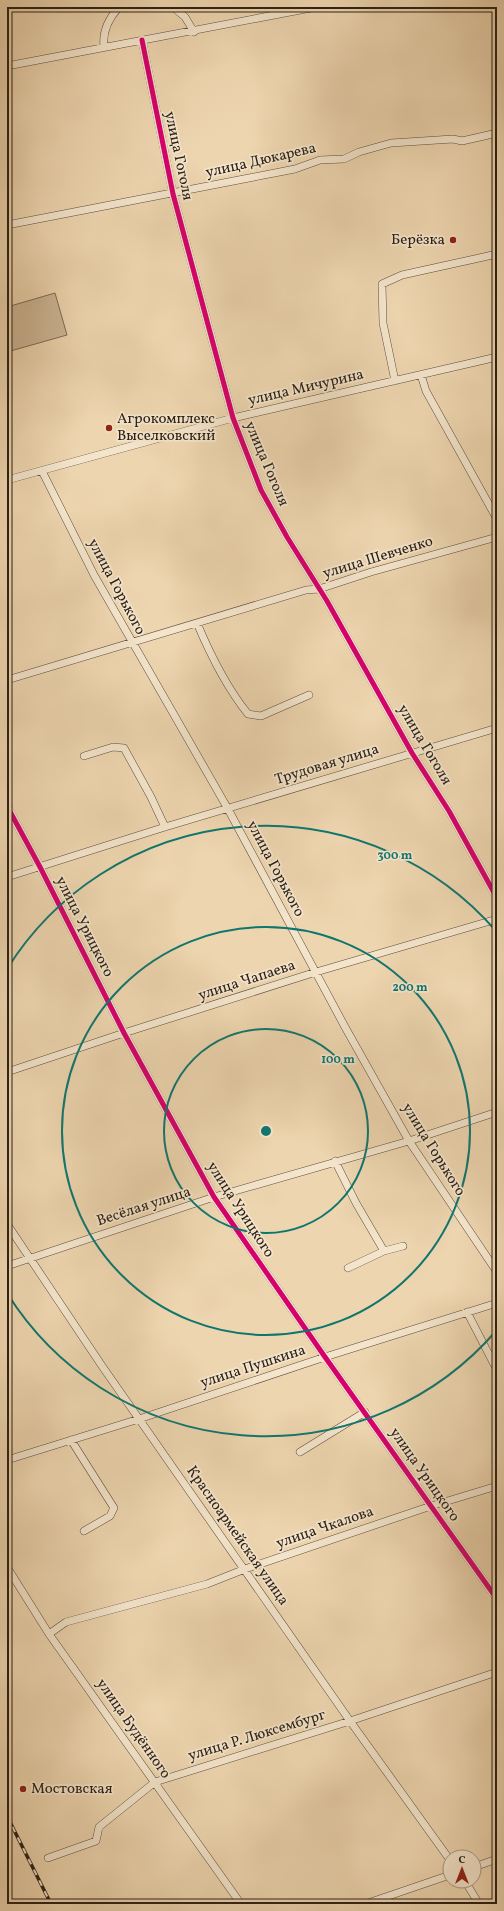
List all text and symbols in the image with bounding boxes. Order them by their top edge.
street label: улица Гоголя [158,110,198,203]
street label: улица Дюкарева [204,138,318,184]
place label: Берёзка [391,230,445,251]
marker: Берёзка [448,235,458,245]
street label: улица Мичурина [246,364,366,412]
place label: Агрокомплекс Выселковский [117,409,215,447]
street label: улица Гоголя [239,418,293,510]
marker: Агрокомплекс Выселковский [104,423,114,433]
street label: улица Шевченко [320,531,436,585]
street label: улица Горького [82,535,150,639]
street label: улица Гоголя [392,701,456,789]
street label: Трудовая улица [272,739,382,791]
street label: улица Горького [241,817,309,921]
text: 300 m [378,848,413,864]
street label: улица Урицкого [50,873,118,981]
street label: улица Чапаева [196,955,298,1007]
text: 200 m [392,980,428,996]
text: 100 m [321,1052,355,1068]
street label: улица Горького [396,1099,470,1201]
centre of rings [259,1124,273,1138]
street label: улица Урицкого [201,1158,279,1262]
street label: Весёлая улица [94,1182,194,1232]
street label: улица Пушкина [198,1340,308,1394]
street label: улица Урицкого [384,1424,464,1526]
street label: Красноармейская улица [181,1462,293,1610]
street label: улица Чкалова [273,1501,377,1555]
street label: улица Будённого [91,1675,175,1783]
street label: улица Р. Люксембург [186,1705,329,1767]
place label: Мостовская [31,1779,113,1800]
marker: Мостовская [18,1784,28,1794]
north arrow [442,1849,482,1889]
text: С [458,1853,466,1868]

